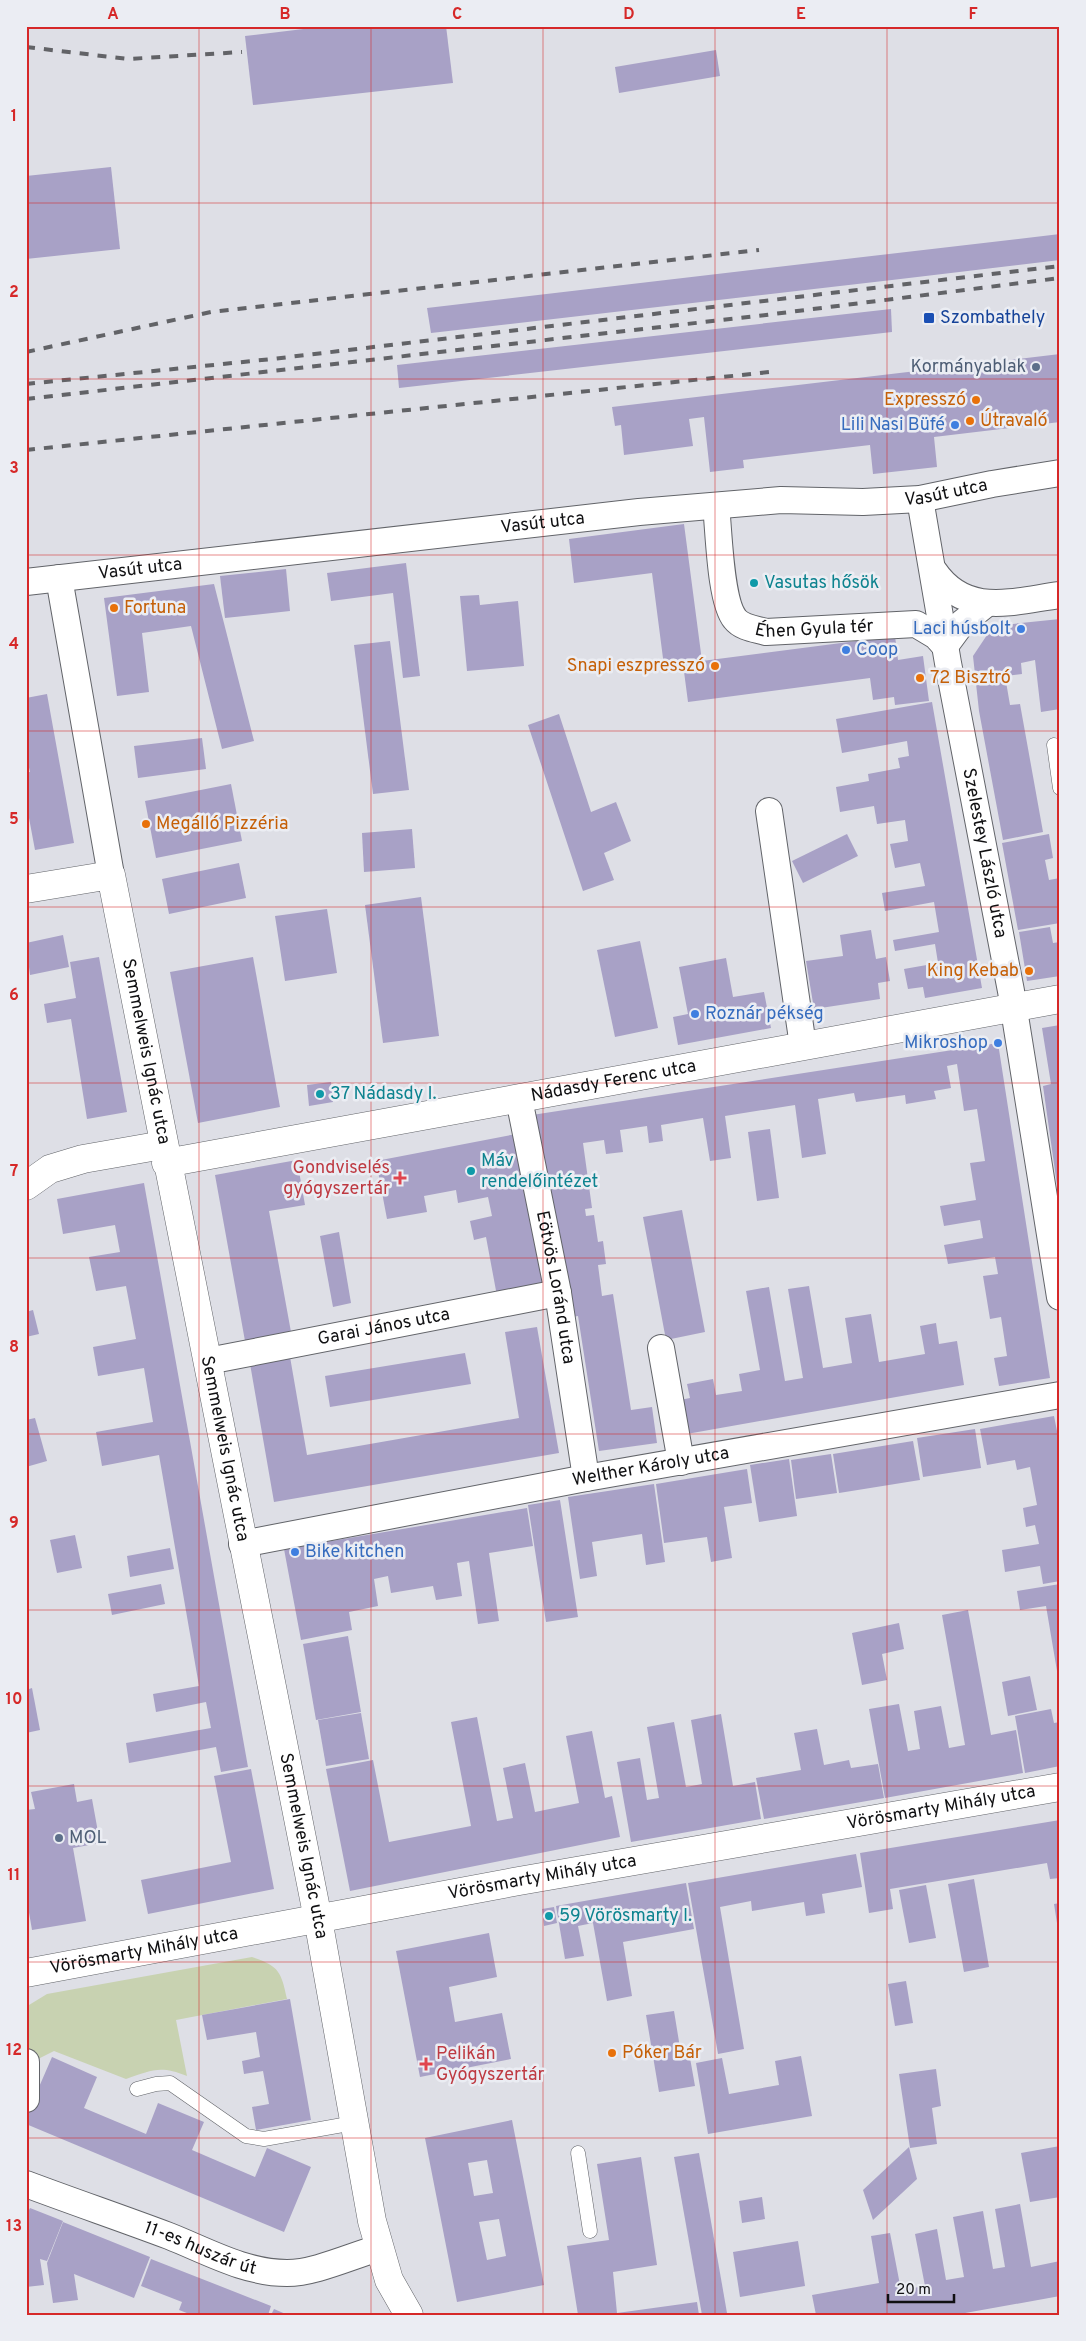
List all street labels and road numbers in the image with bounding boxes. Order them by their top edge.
street label: Vasút utca [904,474,990,511]
street label: Vasút utca [499,507,586,539]
street label: Vasút utca [97,553,184,585]
street label: Éhen Gyula tér [753,615,874,644]
street label: Szelestey László utca [957,766,1012,940]
street label: Semmelweis Ignác utca [116,957,176,1146]
street label: Nádasdy Ferenc utca [529,1054,698,1107]
street label: Eötvös Loránd utca [530,1209,580,1366]
street label: Garai János utca [316,1303,452,1351]
street label: Semmelweis Ignác utca [195,1354,254,1543]
street label: Welther Károly utca [570,1442,731,1492]
street label: Semmelweis Ignác utca [274,1751,333,1941]
street label: Vörösmarty Mihály utca [845,1780,1037,1835]
street label: Vörösmarty Mihály utca [446,1849,638,1906]
street label: Vörösmarty Mihály utca [48,1922,240,1980]
street label: 11-es huszár út [141,2216,259,2281]

